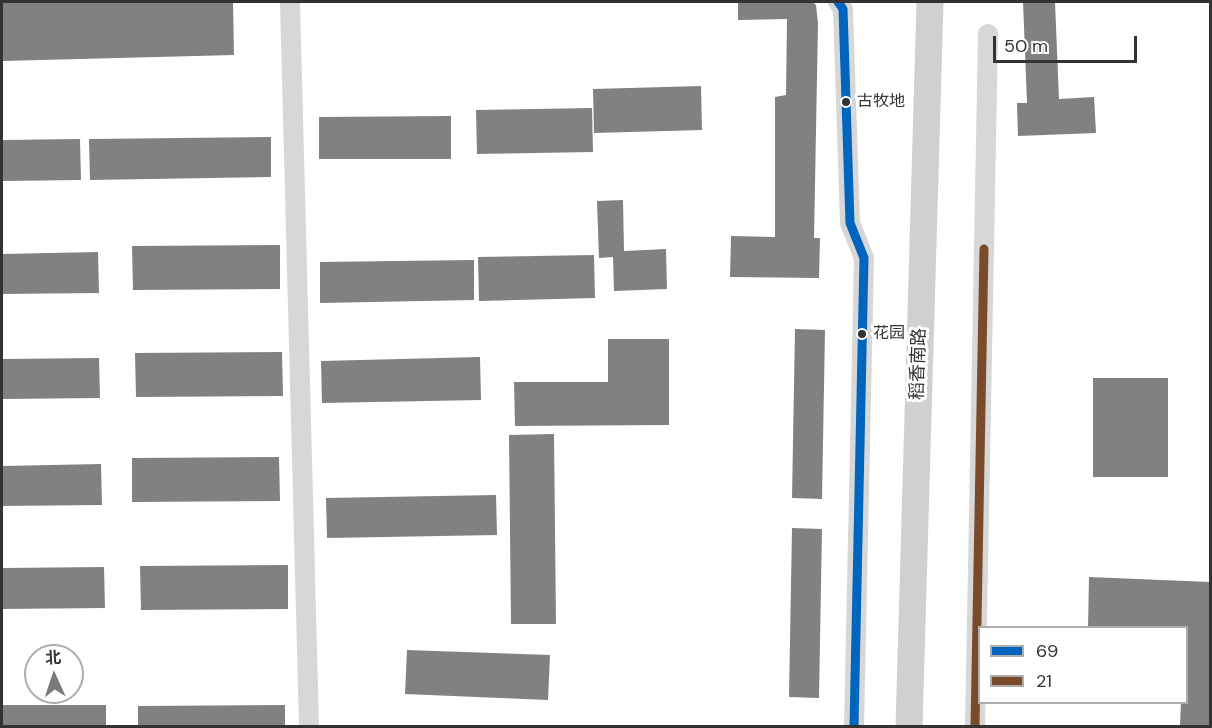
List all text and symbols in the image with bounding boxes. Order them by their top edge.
scale bar [996,24,1140,62]
text: 50 m [1004,34,1048,58]
place label: 古牧地 [857,92,905,112]
marker: 古牧地 [840,96,852,108]
place label: 花园 [873,324,905,344]
marker: 花园 [856,328,868,340]
street label: 稻香南路 [907,328,931,400]
legend [978,626,1188,704]
text: 69 [1036,639,1058,663]
north arrow [24,644,84,704]
text: 北 [45,647,62,668]
text: 21 [1036,669,1052,693]

